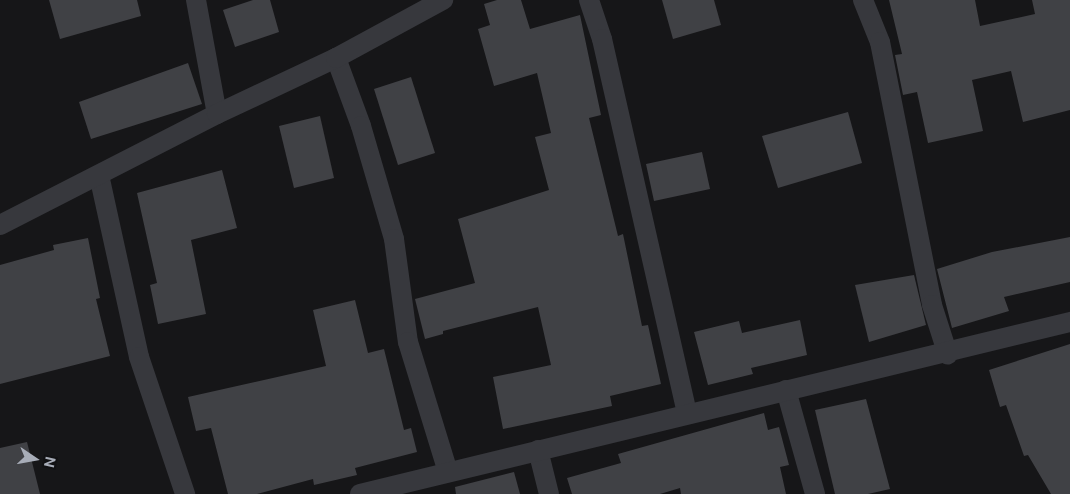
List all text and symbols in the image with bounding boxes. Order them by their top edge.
north arrow [10,434,60,484]
text: N [41,455,59,469]

